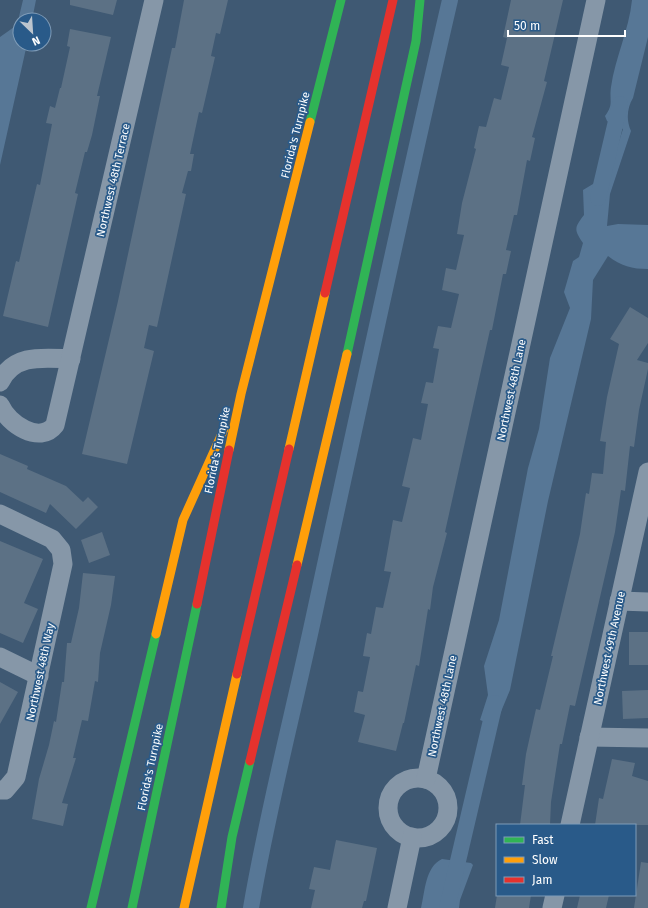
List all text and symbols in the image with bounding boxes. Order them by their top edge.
north arrow [12,12,52,52]
scale bar [508,12,625,38]
text: 50 m [514,19,540,33]
text: N [30,33,42,48]
street label: Florida's Turnpike [278,91,313,180]
street label: Northwest 48th Terrace [94,122,133,238]
street label: Northwest 48th Lane [494,338,529,442]
street label: Florida's Turnpike [202,405,233,495]
street label: Northwest 49th Avenue [591,590,628,706]
street label: Northwest 48th Way [24,621,57,722]
street label: Northwest 48th Lane [425,654,460,758]
street label: Florida's Turnpike [135,722,166,812]
legend [496,824,636,896]
text: Fast [532,833,554,847]
text: Slow [532,853,558,867]
text: Jam [532,873,552,887]

